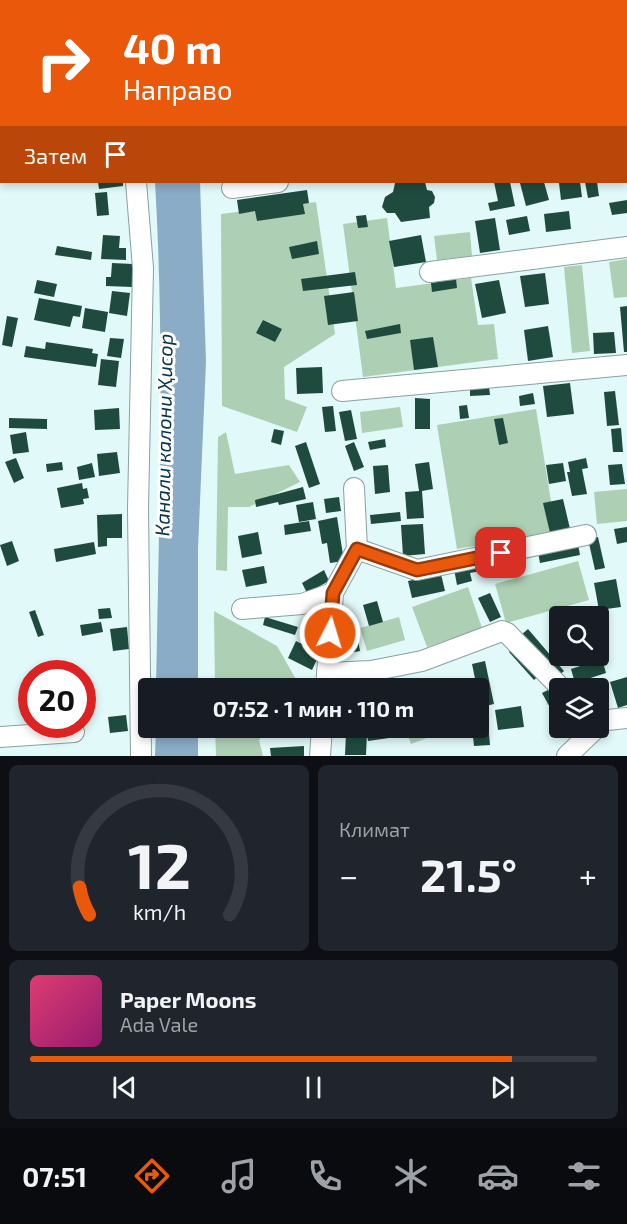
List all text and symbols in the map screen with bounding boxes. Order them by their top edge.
text: 40 m [123,22,222,72]
icon: right [24,24,102,102]
text: Направо [123,73,232,105]
icon: arrive [99,138,132,171]
text: Затем [24,142,87,168]
water label: Канали калони Ҳисор [149,333,177,537]
pin [475,527,526,578]
icon: arrive [484,536,517,569]
position arrow [298,601,362,665]
map controls [549,606,609,738]
button: search [549,606,609,666]
speed limit sign: 20 [18,660,96,738]
button: layers [549,678,609,738]
text: 07:52 · 1 мин · 110 m [213,695,414,721]
text: Климат [339,817,410,841]
text: 12 [127,827,191,902]
text: 21.5° [420,847,517,901]
text: − [339,855,358,895]
text: + [579,855,597,895]
text: km/h [132,899,186,924]
text: Paper Moons [120,986,256,1012]
text: Ada Vale [120,1012,198,1036]
icon: previous [108,1071,141,1104]
icon: pause [297,1071,330,1104]
icon: next [486,1071,519,1104]
icon: directions [131,1155,173,1197]
icon: music [218,1155,260,1197]
icon: phone [304,1155,346,1197]
icon: climate [390,1155,432,1197]
icon: car [477,1155,519,1197]
icon: filters [563,1155,605,1197]
text: 07:51 [22,1160,87,1192]

